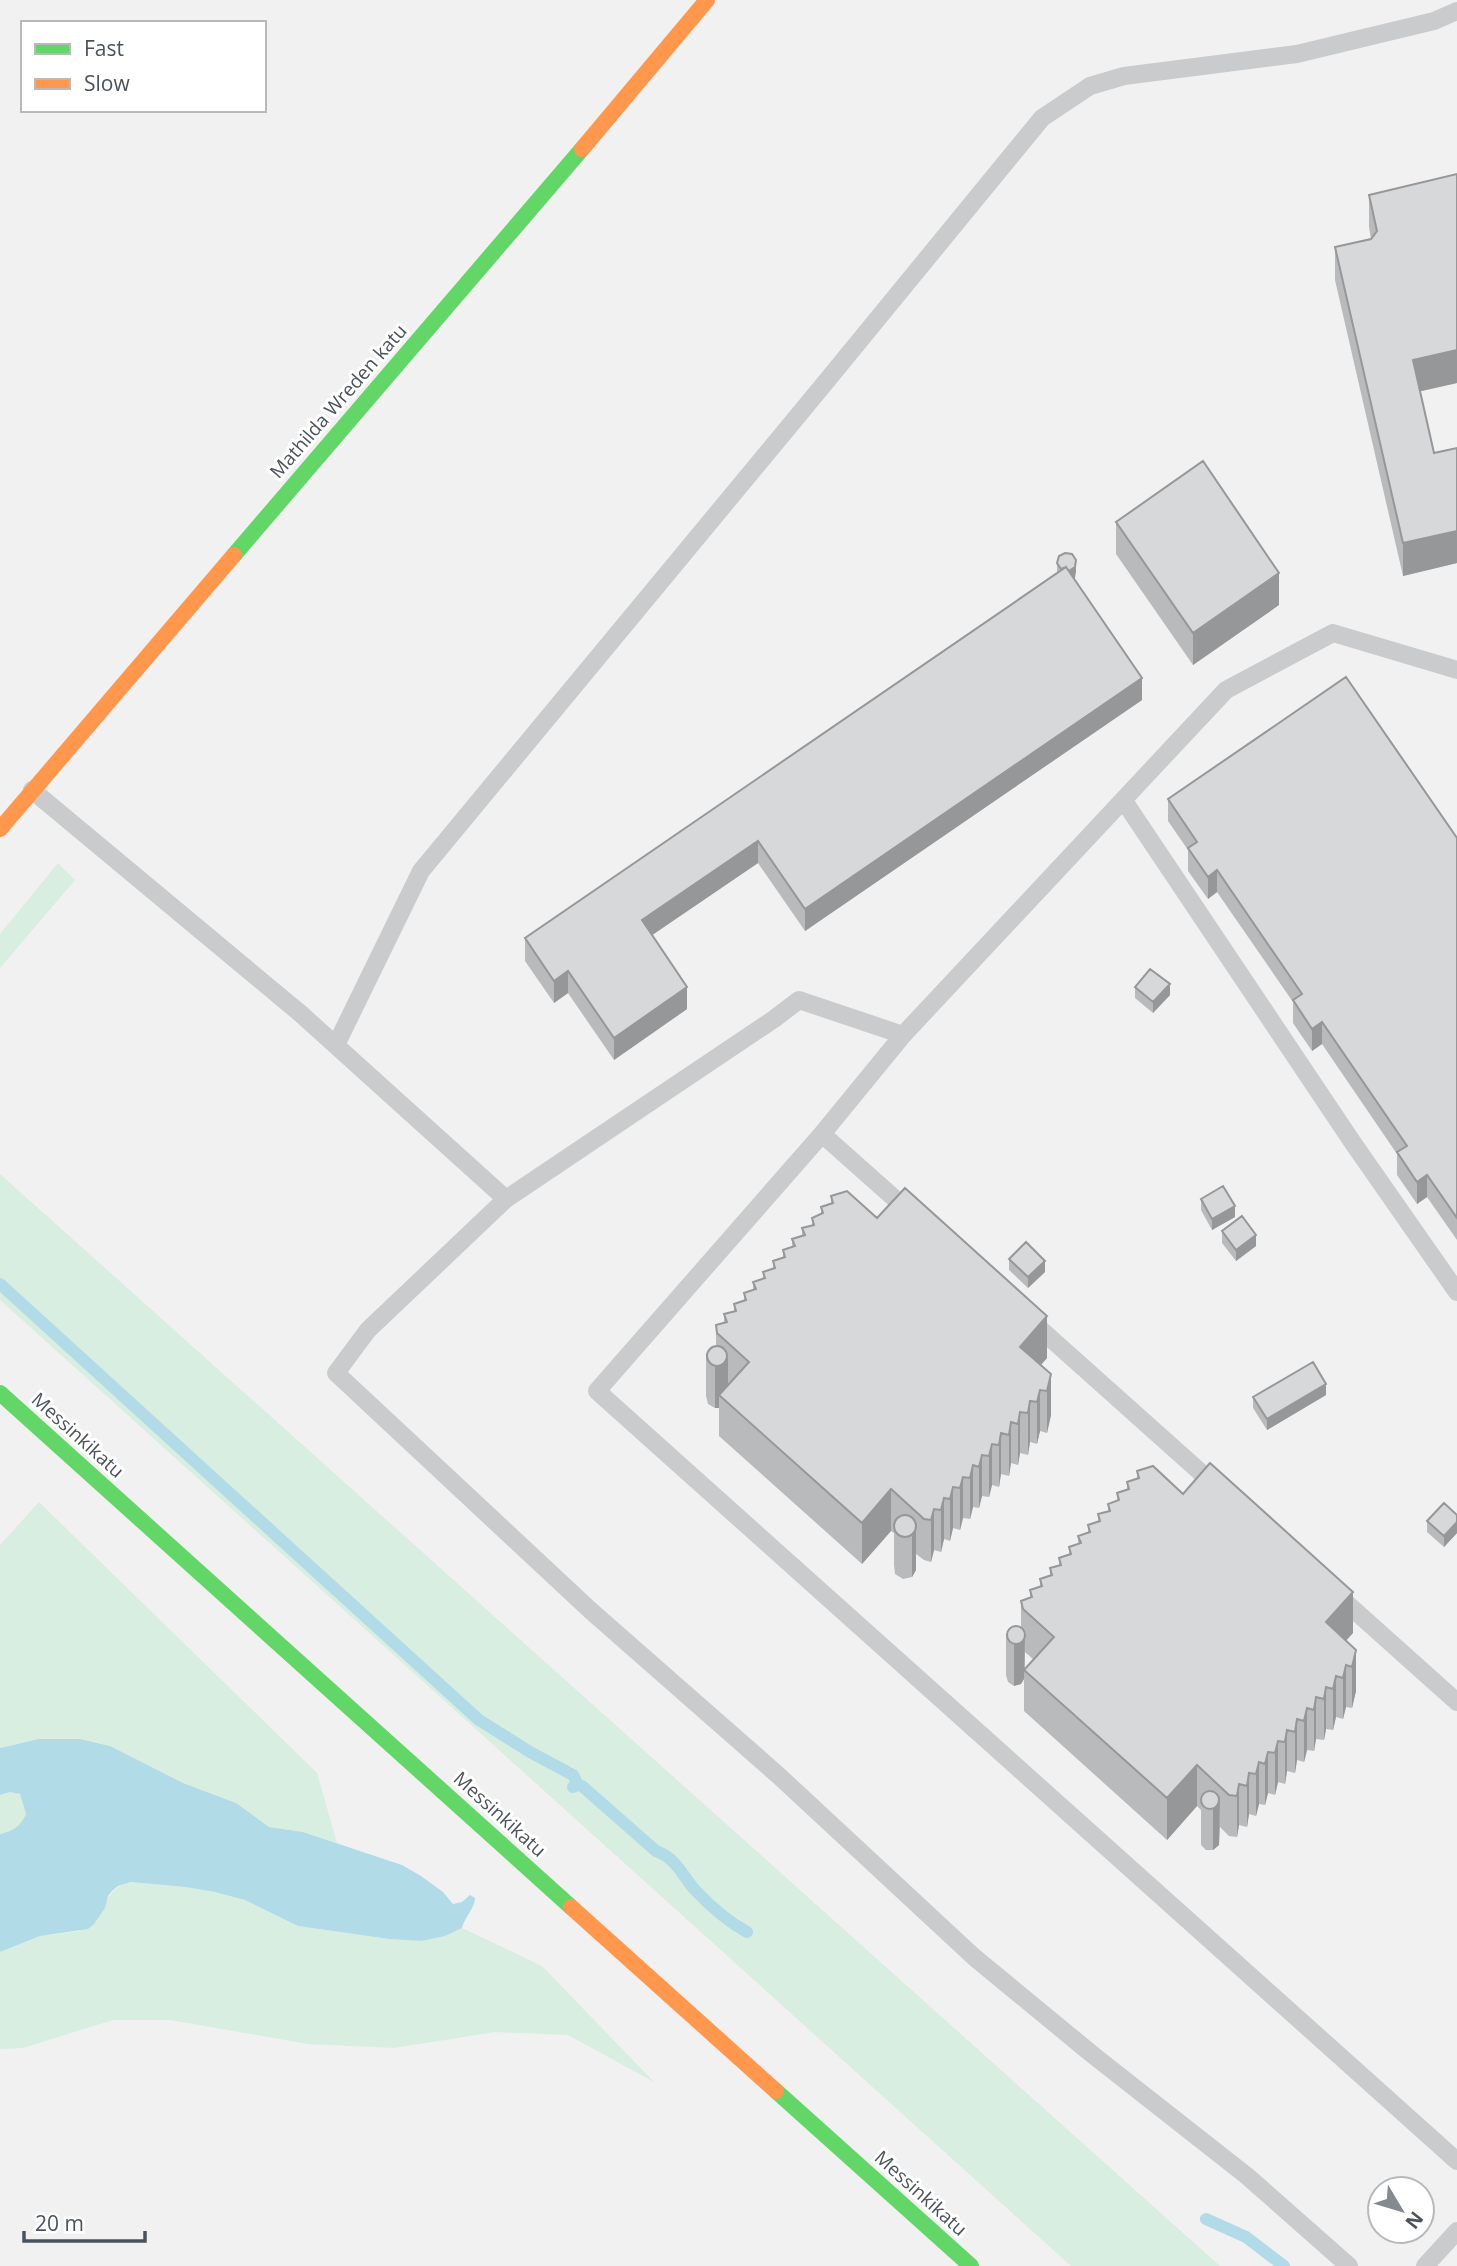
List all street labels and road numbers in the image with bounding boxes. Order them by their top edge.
street label: Mathilda Wreden katu [264,318,412,484]
street label: Messinkikatu [26,1387,130,1483]
street label: Messinkikatu [448,1766,552,1862]
street label: Messinkikatu [869,2145,973,2241]

